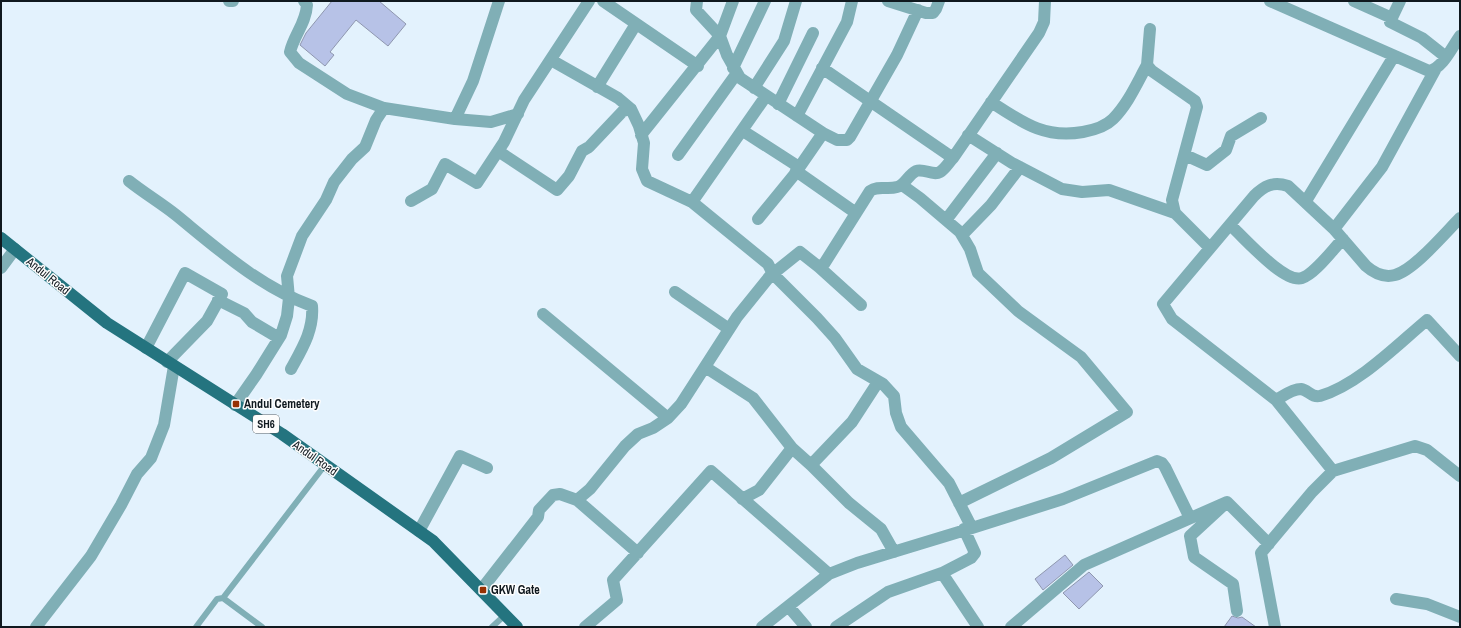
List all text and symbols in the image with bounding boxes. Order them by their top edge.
street label: Andul Road [22,253,73,298]
place label: Andul Cemetery [244,396,320,412]
marker: Andul Cemetery [231,399,241,409]
road number: SH6 [253,415,279,433]
street label: Andul Road [289,436,341,479]
place label: GKW Gate [491,582,540,598]
marker: GKW Gate [478,585,488,595]

